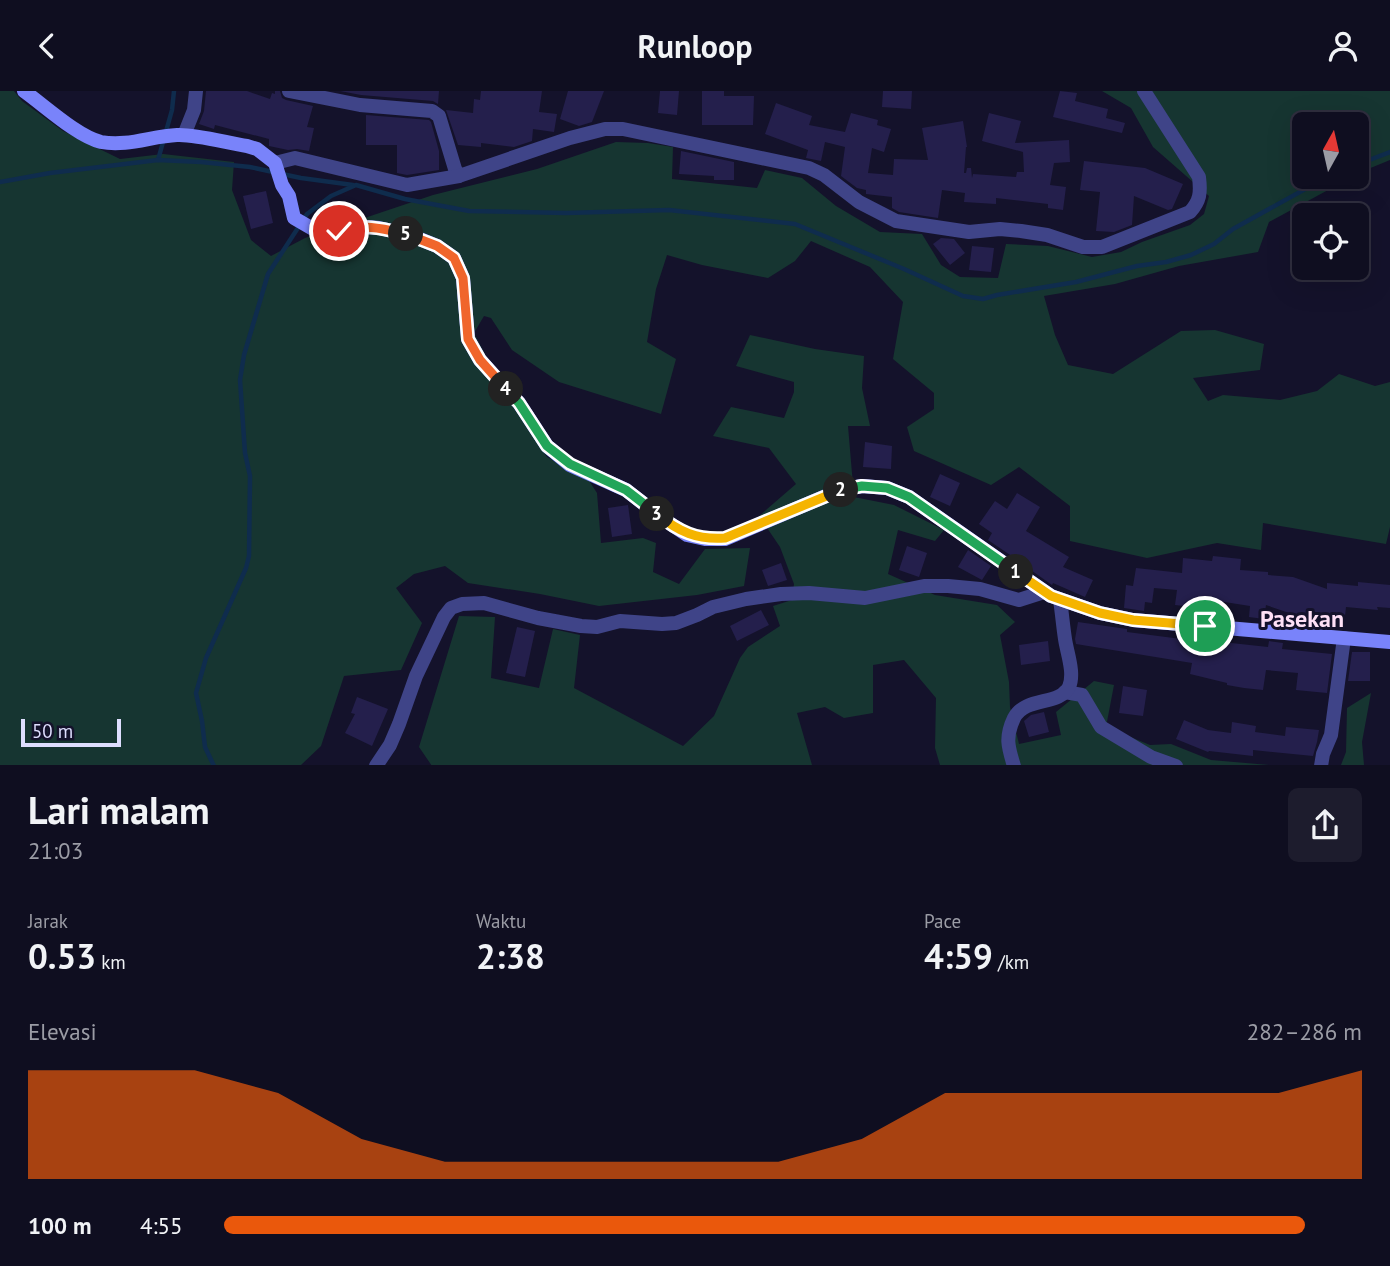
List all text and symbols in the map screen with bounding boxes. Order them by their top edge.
text: Runloop [638,25,752,67]
icon: back [28,27,66,65]
icon: person [1324,27,1362,65]
north arrow [1292,112,1368,189]
map controls [1292,112,1369,280]
pin [309,201,369,261]
button: locate [1292,203,1369,280]
icon: check [320,212,358,250]
pin: 5 [388,216,424,251]
text: 5 [400,221,411,245]
pin: 4 [489,371,524,407]
text: 4 [500,376,511,400]
pin: 2 [824,473,858,507]
text: 2 [835,477,846,501]
pin: 3 [640,497,674,531]
text: 3 [651,501,662,525]
pin: 1 [998,554,1034,589]
text: 1 [1010,559,1021,583]
pin [1175,596,1235,656]
district label: Pasekan [1260,603,1344,634]
icon: arrive [1186,607,1224,645]
scale bar [21,717,121,748]
text: 50 m [32,719,73,743]
text: Lari malam [28,785,210,834]
button: share [1288,788,1362,862]
text: 21:03 [28,836,83,865]
text: Jarak [28,909,68,933]
text: Waktu [476,909,526,933]
text: Pace [924,909,961,933]
text: 0.53 [28,933,96,979]
text: 2:38 [476,933,545,979]
text: 4:59 [924,933,993,979]
text: km [96,950,126,974]
text: /km [993,950,1029,974]
text: Elevasi [28,1017,97,1046]
text: 282–286 m [1247,1017,1362,1046]
text: 100 m [28,1211,91,1240]
text: 4:55 [140,1211,183,1240]

